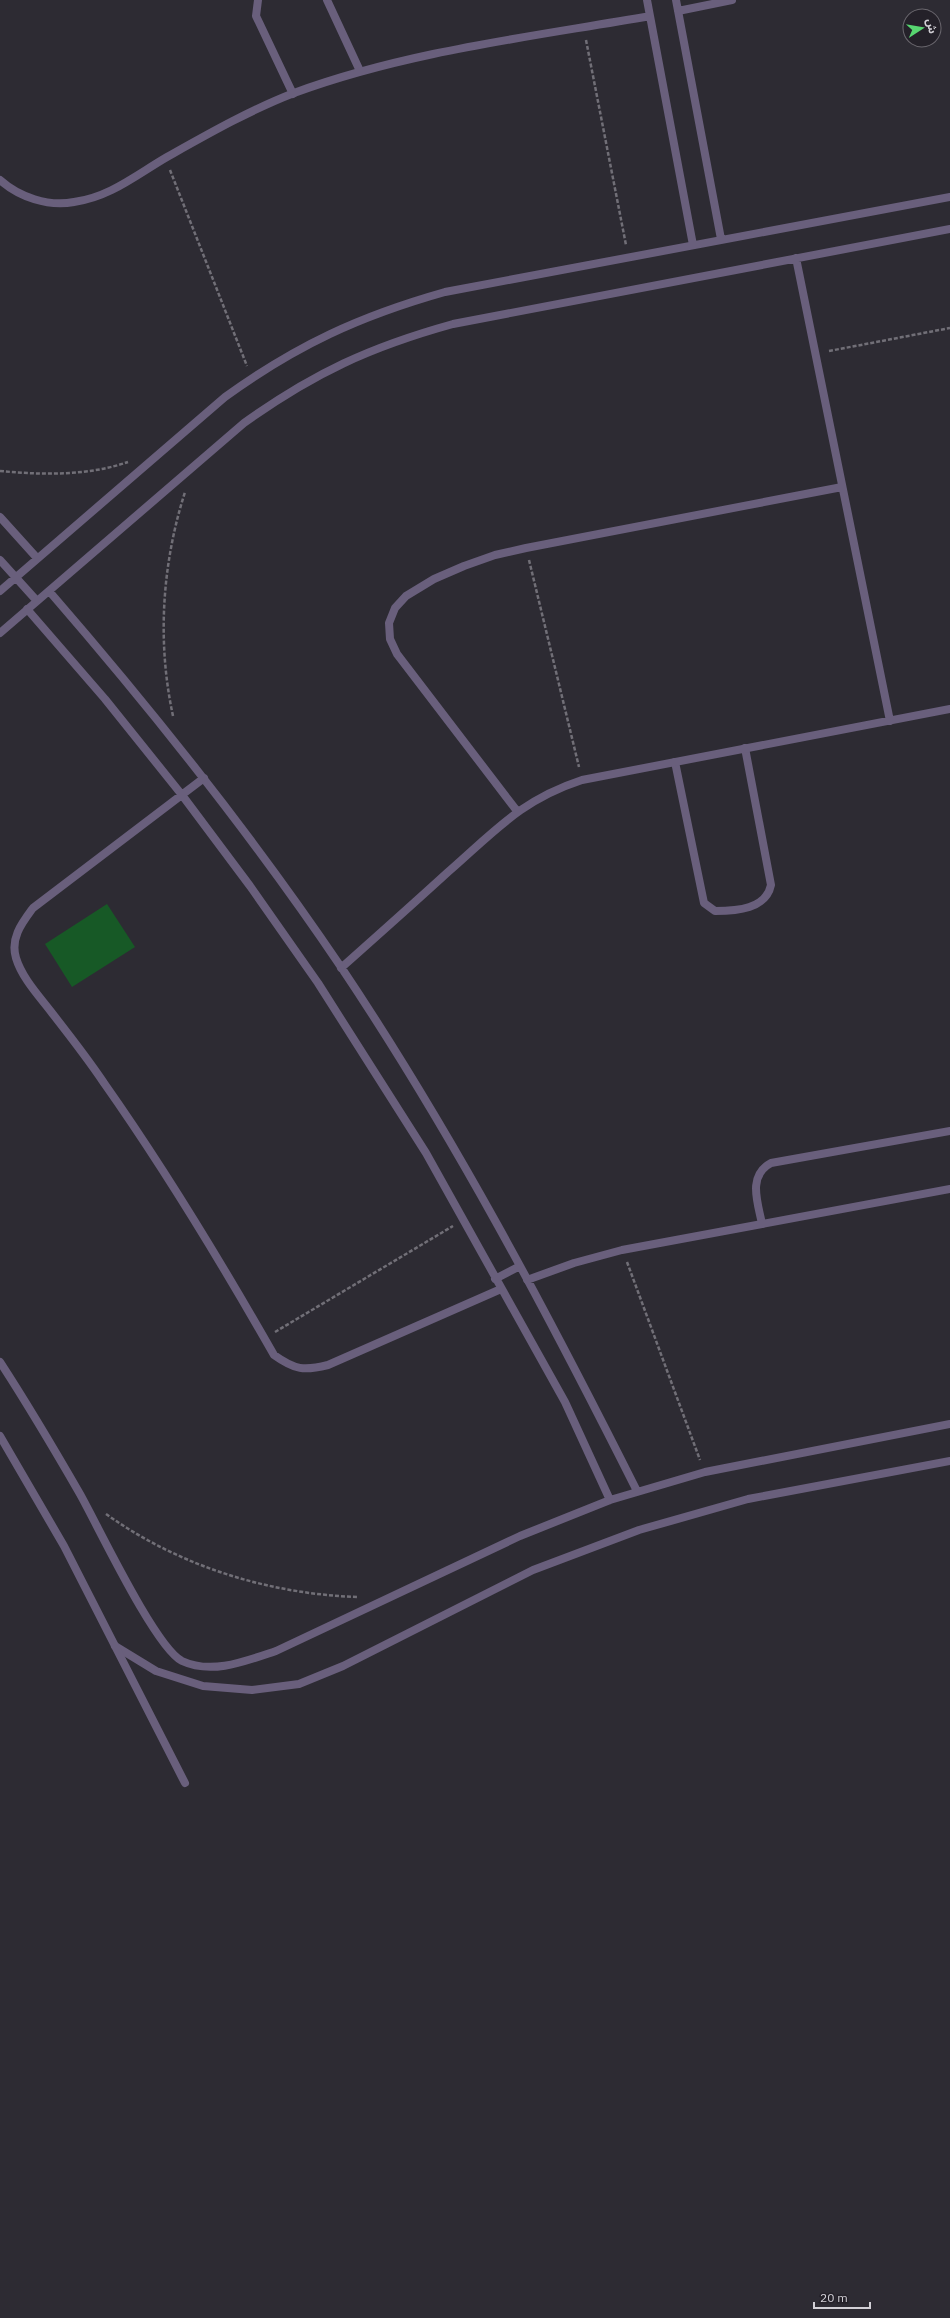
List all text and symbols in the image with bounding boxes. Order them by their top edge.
north arrow [902,8,942,48]
text: ش [923,17,940,35]
scale bar [814,2284,870,2310]
text: 20 m [820,2290,848,2305]

